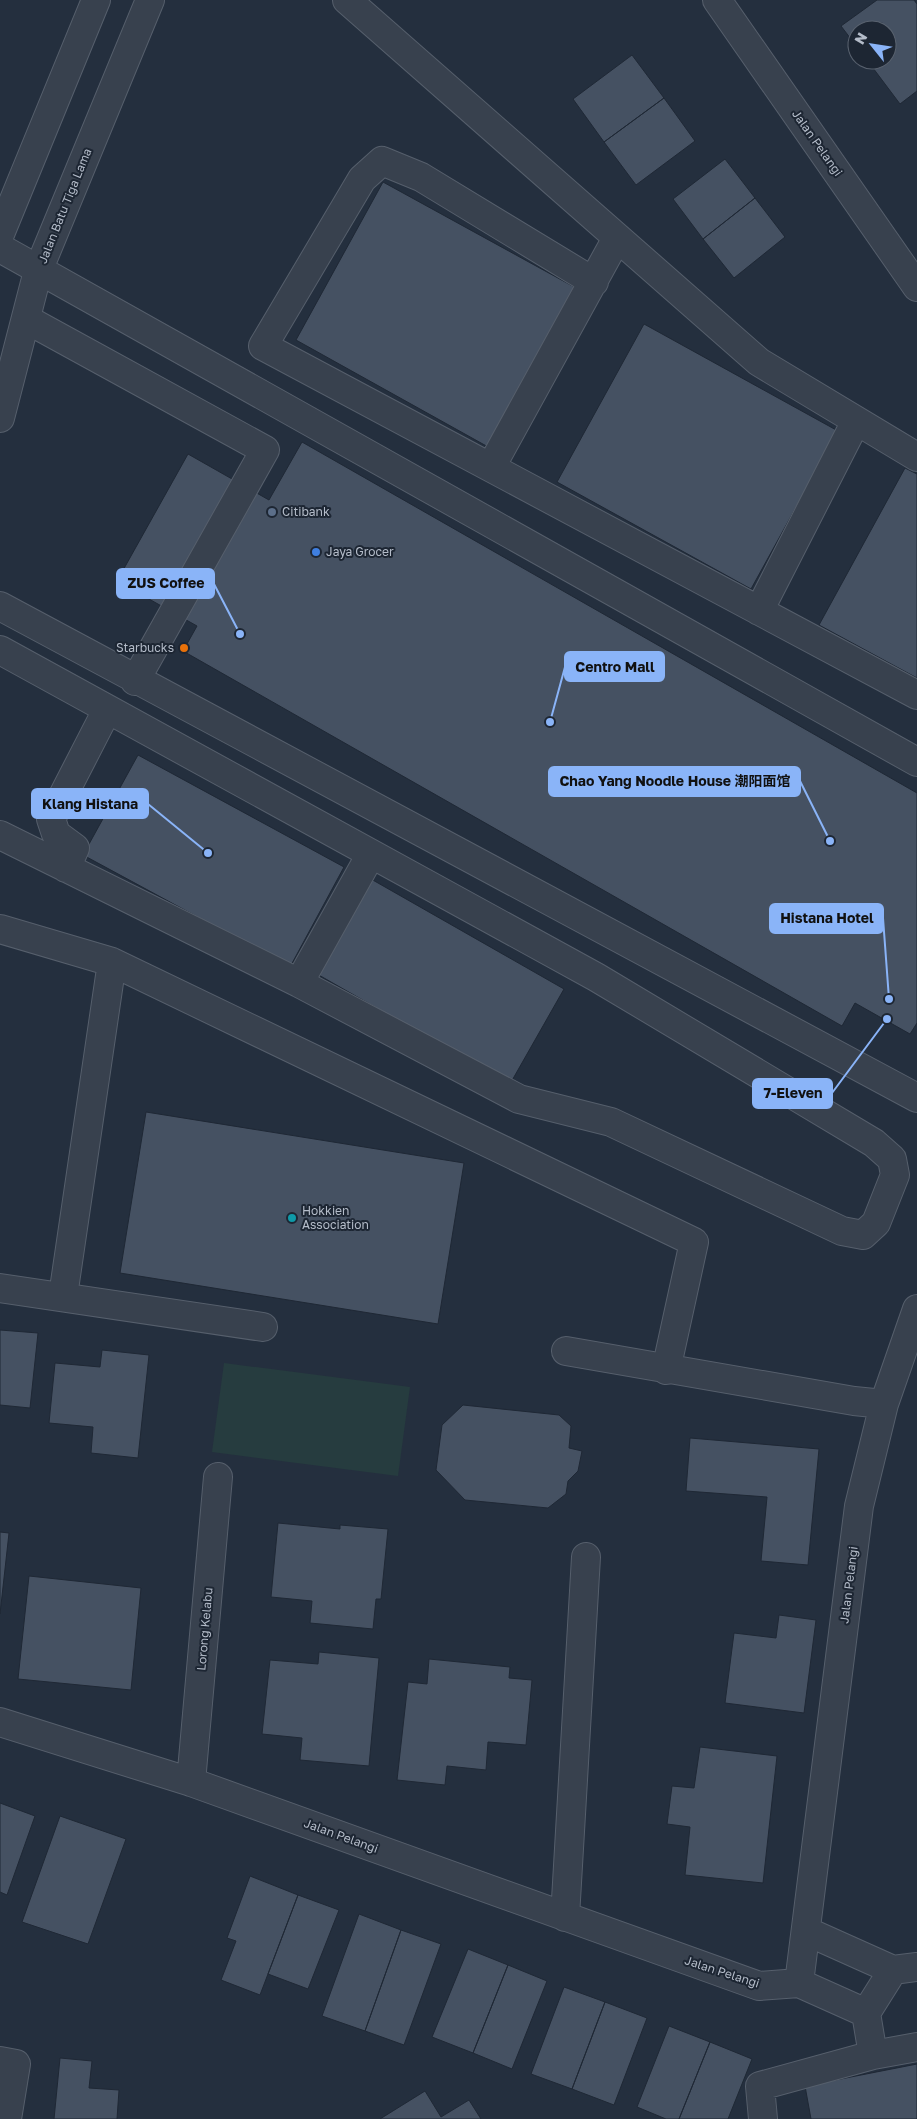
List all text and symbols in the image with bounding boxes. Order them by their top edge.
north arrow [847,20,897,70]
text: N [850,29,870,47]
street label: Jalan Pelangi [789,107,846,179]
street label: Jalan Batu Tiga Lama [35,146,95,266]
place label: Citibank [282,504,330,519]
marker: Citibank [266,506,278,518]
place label: Jaya Grocer [326,544,394,559]
marker: Jaya Grocer [310,546,322,558]
callout: ZUS Coffee [117,569,214,598]
text: ZUS Coffee [127,574,205,591]
place label: Starbucks [116,640,174,655]
marker: Starbucks [178,642,190,654]
callout: Centro Mall [565,652,664,681]
text: Centro Mall [575,658,655,675]
callout: Chao Yang Noodle House 潮阳面馆 [549,767,800,796]
text: Chao Yang Noodle House 潮阳面馆 [559,772,791,789]
callout: Klang Histana [32,789,148,818]
text: Klang Histana [42,795,138,812]
callout: Histana Hotel [770,904,883,933]
text: Histana Hotel [780,909,874,926]
callout: 7-Eleven [753,1079,832,1108]
text: 7-Eleven [763,1084,823,1101]
place label: Hokkien Association [302,1203,369,1232]
marker: Hokkien Association [286,1212,298,1224]
street label: Jalan Pelangi [836,1545,861,1624]
street label: Lorong Kelabu [193,1587,216,1671]
street label: Jalan Pelangi [302,1815,380,1856]
street label: Jalan Pelangi [683,1952,761,1991]

